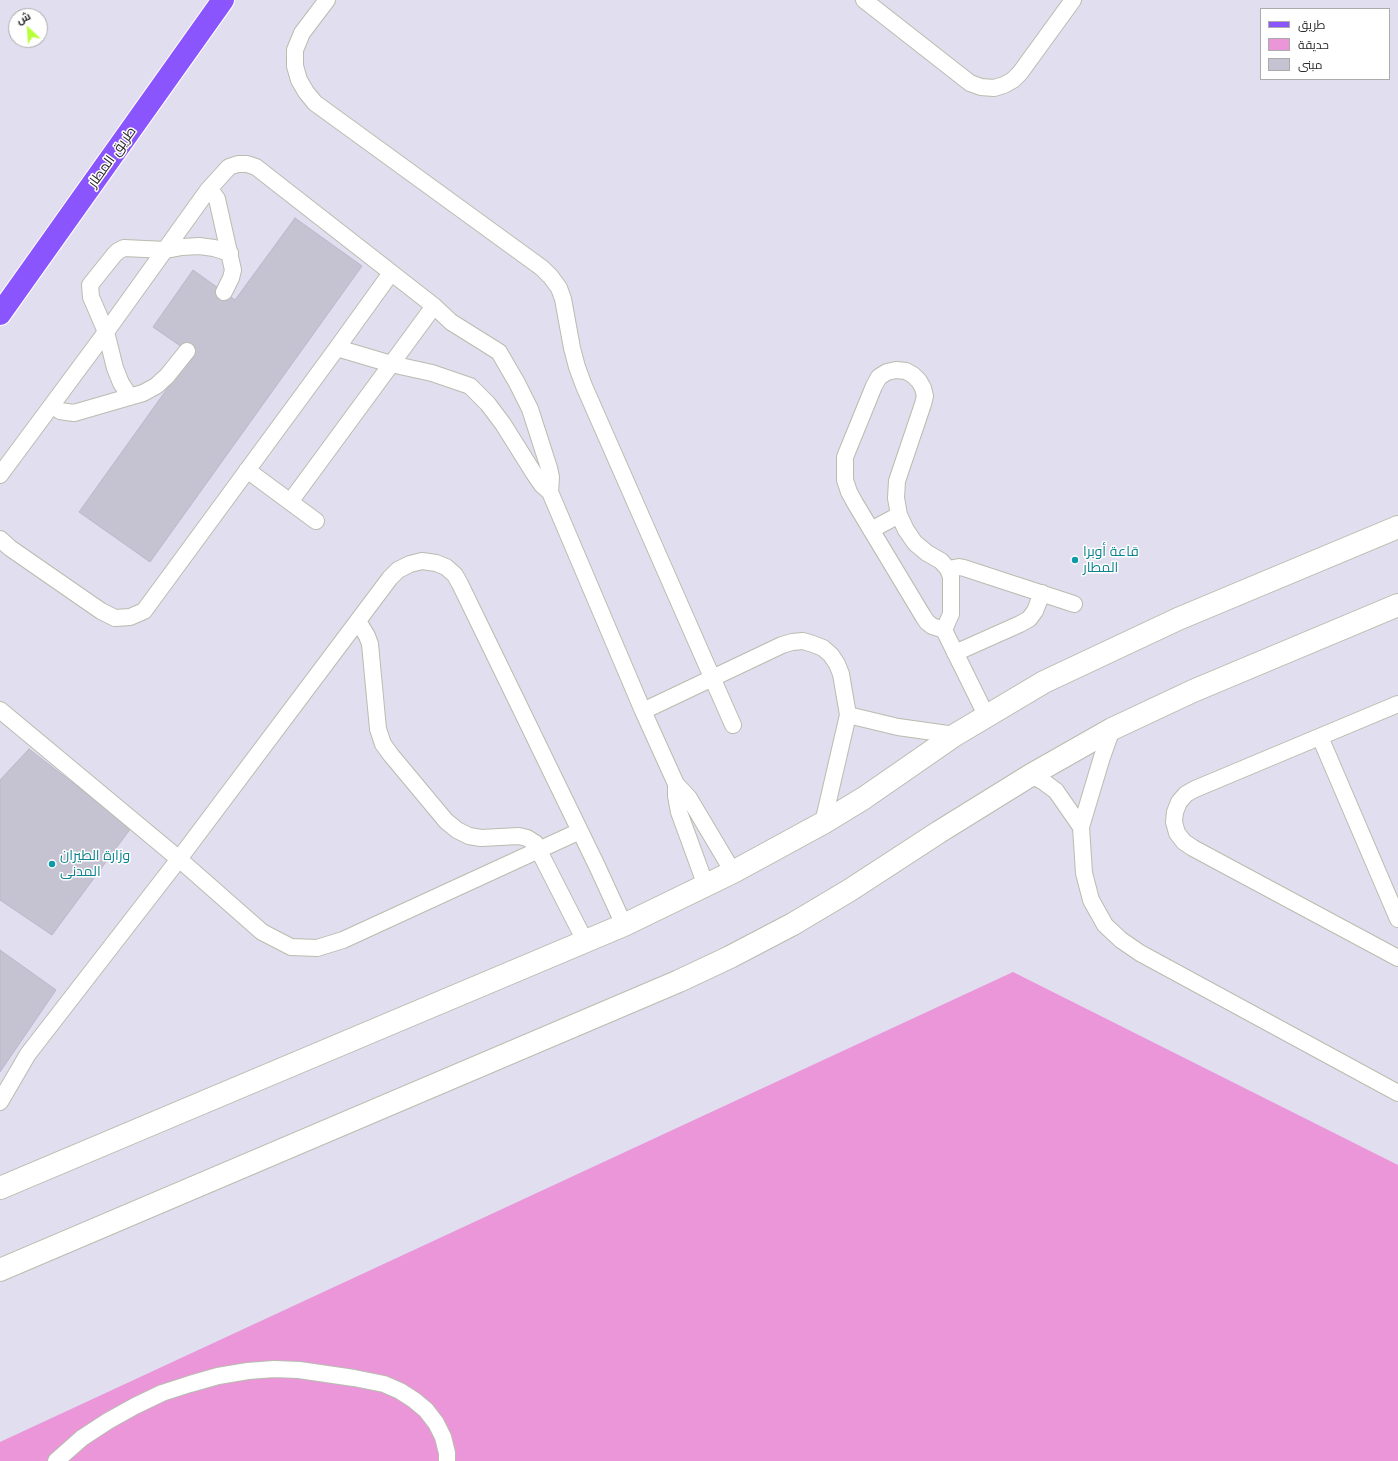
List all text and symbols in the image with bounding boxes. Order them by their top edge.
north arrow [8,8,48,48]
legend [1260,8,1390,80]
text: ش [14,9,33,27]
text: طريق [1298,17,1325,32]
text: حديقة [1298,37,1329,52]
text: مبنى [1298,57,1323,72]
street label: طريق المطار [84,123,140,191]
place label: قاعة أوبرا المطار [1083,544,1139,576]
marker: قاعة أوبرا المطار [1070,555,1080,565]
place label: وزارة الطيران المدنى [60,848,130,880]
marker: وزارة الطيران المدنى [47,859,57,869]

